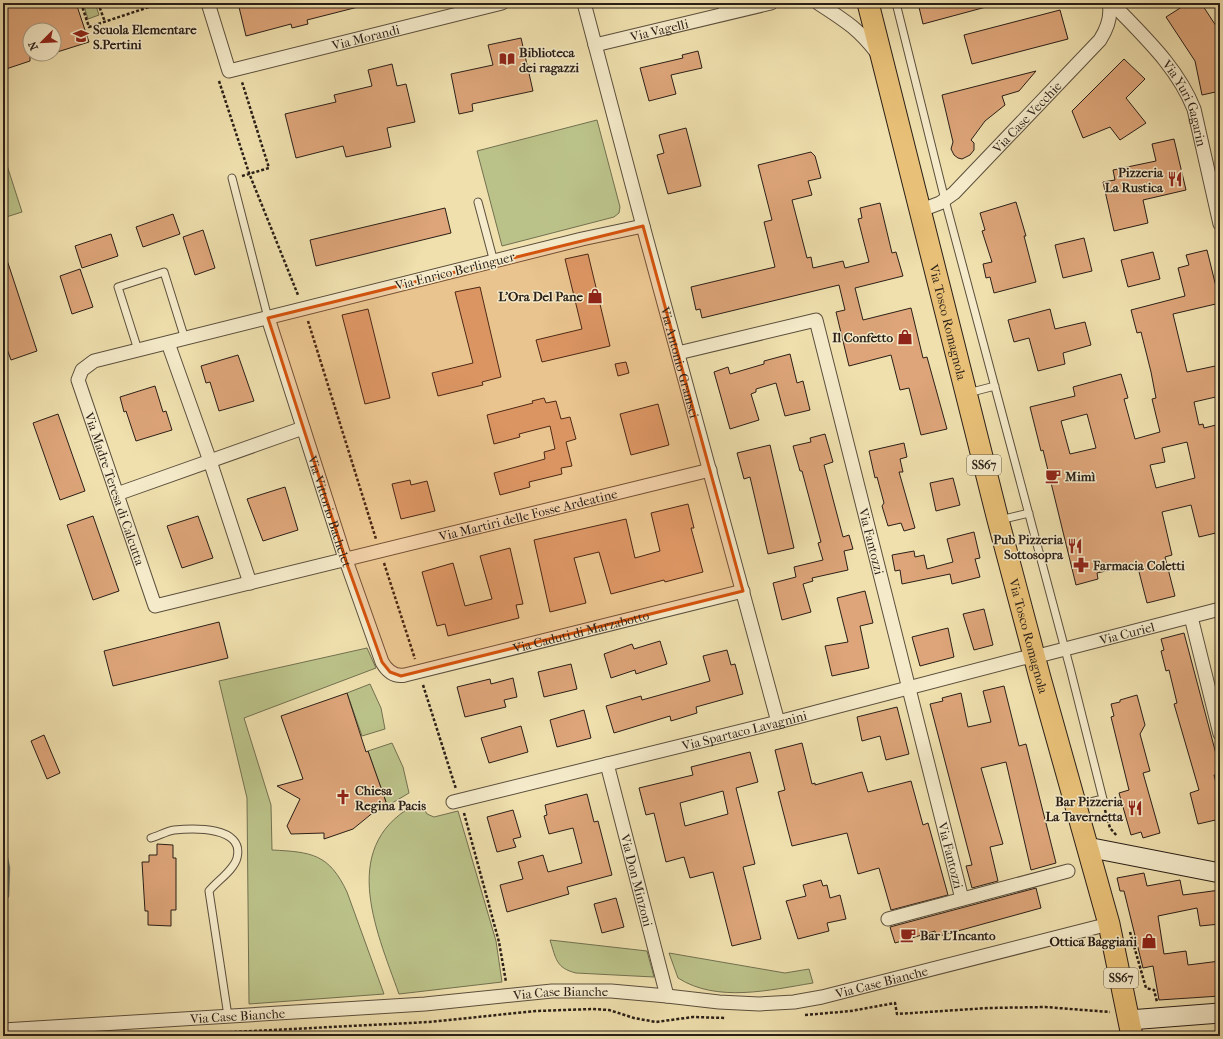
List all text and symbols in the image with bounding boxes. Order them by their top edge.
street label: Via Vagelli [628,15,690,44]
street label: Via Morandi [329,21,401,53]
north arrow [22,22,62,62]
place label: Scuola Elementare S.Pertini [93,22,197,52]
school or university icon: Scuola Elementare S.Pertini [72,27,90,45]
text: N [25,39,41,52]
place label: Biblioteca dei ragazzi [519,45,579,76]
library icon: Biblioteca dei ragazzi [498,50,516,68]
street label: Via Yuri Gagarin [1159,56,1210,148]
street label: Via Case Vecchie [988,78,1065,156]
place label: Pizzeria La Rustica [1105,165,1164,195]
restaurant icon: Pizzeria La Rustica [1166,170,1184,188]
street label: Via Enrico Berlinguer [393,249,517,293]
street label: Via Tosco Romagnola [926,262,970,382]
shop icon: L'Ora Del Pane [586,287,604,305]
place label: L'Ora Del Pane [498,289,584,304]
street label: Via Antonio Gramsci [658,304,702,420]
shop icon: Il Confetto [896,328,914,346]
place label: Il Confetto [832,330,893,345]
street label: Via Madre Teresa di Calcutta [82,409,148,568]
street label: Via Vittorio Bachelet [305,453,355,569]
road number: SS67 [967,455,1001,475]
cafe icon: Mimì [1044,467,1062,485]
place label: Mimì [1064,469,1096,484]
street label: Via Martiri delle Fosse Ardeatine [436,485,619,544]
street label: Via Fantozzi [856,505,887,576]
place label: Pub Pizzeria Sottosopra [993,532,1064,563]
restaurant icon: Pub Pizzeria Sottosopra [1066,537,1084,555]
pharmacy icon: Farmacia Coletti [1072,556,1090,574]
place label: Farmacia Coletti [1092,558,1185,573]
street label: Via Tosco Romagnola [1006,576,1052,696]
street label: Via Caduti di Marzabotto [510,607,651,656]
street label: Via Curiel [1097,619,1157,648]
street label: Via Spartaco Lavagnini [679,707,809,753]
place label: Chiesa Regina Pacis [355,783,426,814]
church icon: Chiesa Regina Pacis [334,788,352,806]
place label: Bar Pizzeria La Tavernetta [1045,794,1124,824]
restaurant icon: Bar Pizzeria La Tavernetta [1126,799,1144,817]
street label: Via Fantozzi [935,820,967,890]
street label: Via Don Minzoni [618,831,656,928]
cafe icon: Bar L'Incanto [899,926,917,944]
place label: Bar L'Incanto [920,928,996,943]
shop icon: Ottica Baggiani [1140,932,1158,950]
place label: Ottica Baggiani [1049,934,1137,950]
street label: Via Case Bianche [833,963,930,1001]
road number: SS67 [1104,968,1138,988]
street label: Via Case Bianche [511,983,609,1003]
street label: Via Case Bianche [189,1005,286,1026]

